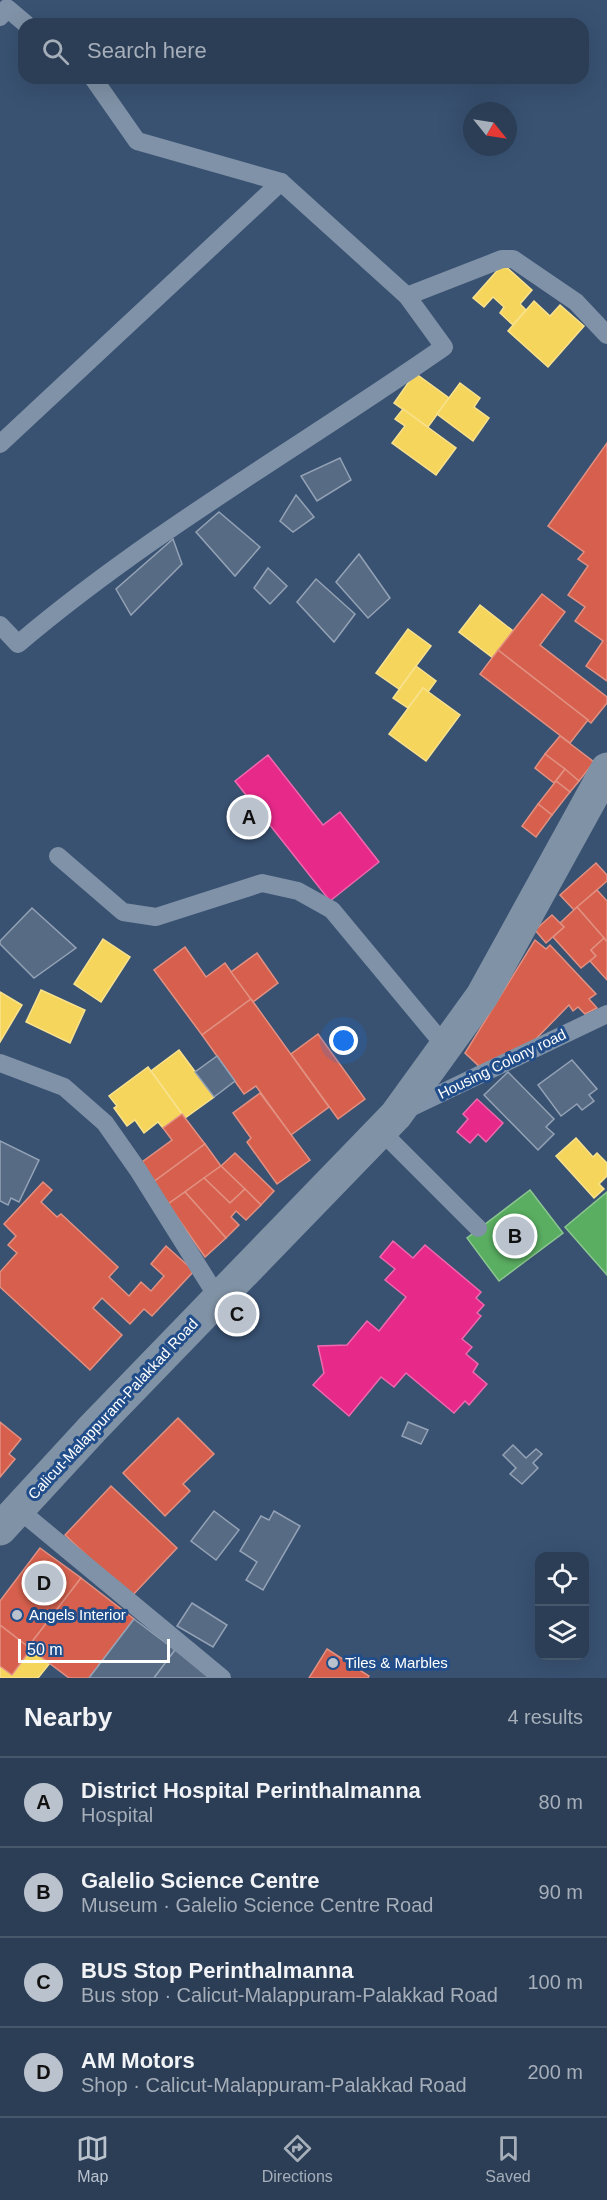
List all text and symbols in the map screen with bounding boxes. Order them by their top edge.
search box [18,18,589,84]
icon: search [39,35,72,68]
text: Search here [87,38,207,63]
north arrow [463,102,517,156]
pin: A [230,794,268,840]
street label: Housing Colony road [435,1025,568,1102]
your location [329,1026,358,1055]
pin: B [496,1214,534,1258]
pin: C [218,1292,256,1336]
street label: Calicut-Malappuram-Palakkad Road [24,1315,201,1503]
map controls [535,1552,589,1660]
button: locate [535,1552,589,1606]
pin: D [24,1560,63,1606]
place label: Angels Interior [29,1606,126,1623]
button: layers [535,1606,589,1660]
marker: Angels Interior [10,1608,24,1622]
scale bar [18,1636,170,1664]
text: 50 m [27,1641,63,1658]
place label: Tiles & Marbles [345,1654,448,1671]
marker: Tiles & Marbles [326,1656,340,1670]
text: Nearby [24,1702,112,1732]
text: 4 results [507,1706,583,1728]
text: District Hospital Perinthalmanna [81,1778,421,1803]
text: A [36,1791,51,1813]
text: 80 m [539,1791,583,1813]
text: Hospital [81,1804,153,1826]
text: Galelio Science Centre [81,1868,319,1893]
text: B [36,1881,51,1903]
text: 90 m [539,1881,583,1903]
text: Museum · Galelio Science Centre Road [81,1894,433,1916]
text: BUS Stop Perinthalmanna [81,1958,354,1983]
text: C [36,1971,51,1993]
text: 100 m [527,1971,583,1993]
text: Bus stop · Calicut-Malappuram-Palakkad Road [81,1984,498,2006]
text: AM Motors [81,2048,195,2073]
text: D [36,2061,51,2083]
text: 200 m [527,2061,583,2083]
text: Shop · Calicut-Malappuram-Palakkad Road [81,2074,467,2096]
tab: Map [76,2132,109,2186]
tab: Directions [262,2132,333,2186]
tab: Saved [485,2132,531,2186]

